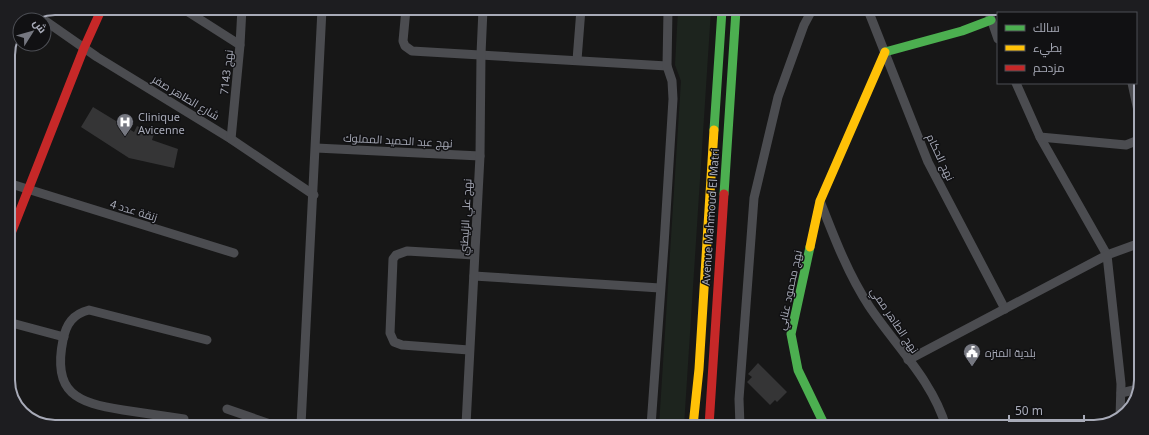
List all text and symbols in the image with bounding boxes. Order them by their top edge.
north arrow [12,12,52,52]
legend [997,12,1137,84]
text: ش [30,16,51,36]
text: سالك [1033,19,1060,36]
text: بطيء [1033,39,1062,58]
street label: نهج 7143 [216,49,237,95]
text: مزدحم [1033,59,1065,76]
street label: شارع الطاهر صفر [148,71,222,124]
place label: Clinique Avicenne [138,109,185,137]
hospital icon: Clinique Avicenne [115,112,135,137]
street label: نهج عبد الحميد المملوك [343,130,453,151]
street label: نهج الحكام [923,131,958,183]
street label: Avenue Mahmoud El Matri [698,148,722,286]
street label: نهج علي الزليطني [455,178,477,256]
street label: زنقة عدد 4 [108,196,160,224]
street label: نهج محمود عنابي [773,249,807,332]
street label: نهج الطاهر ممي [866,284,923,357]
public building icon: بلدية المنزه [962,342,982,367]
place label: بلدية المنزه [985,345,1036,360]
scale bar [1009,397,1084,423]
text: 50 m [1015,402,1043,419]

